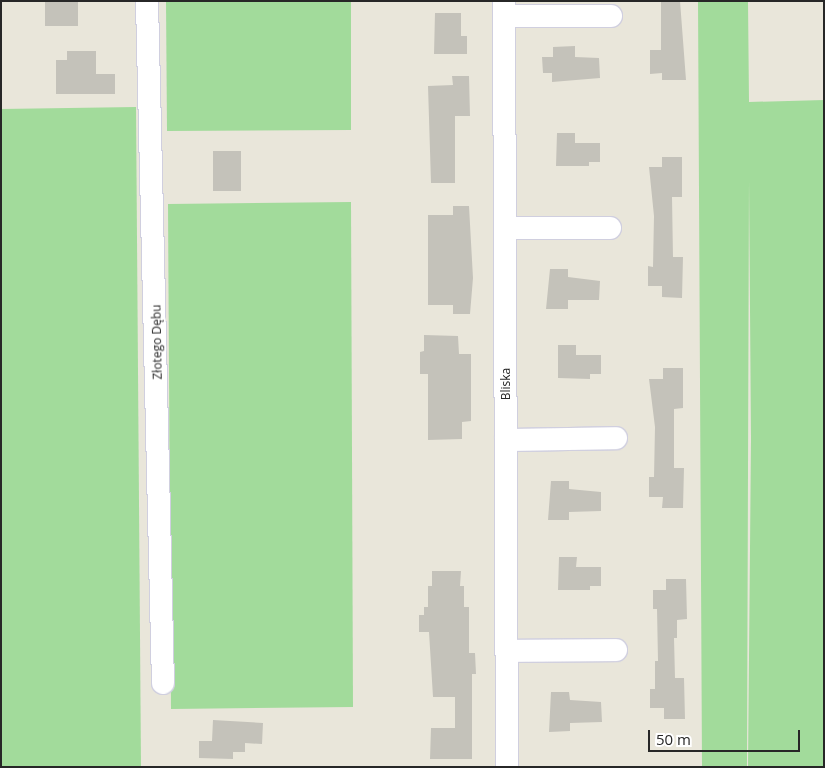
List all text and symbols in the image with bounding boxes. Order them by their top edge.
street label: Złotego Dębu [149,304,165,380]
street label: Bliska [499,368,513,400]
scale bar [650,720,802,752]
text: 50 m [656,729,691,749]

